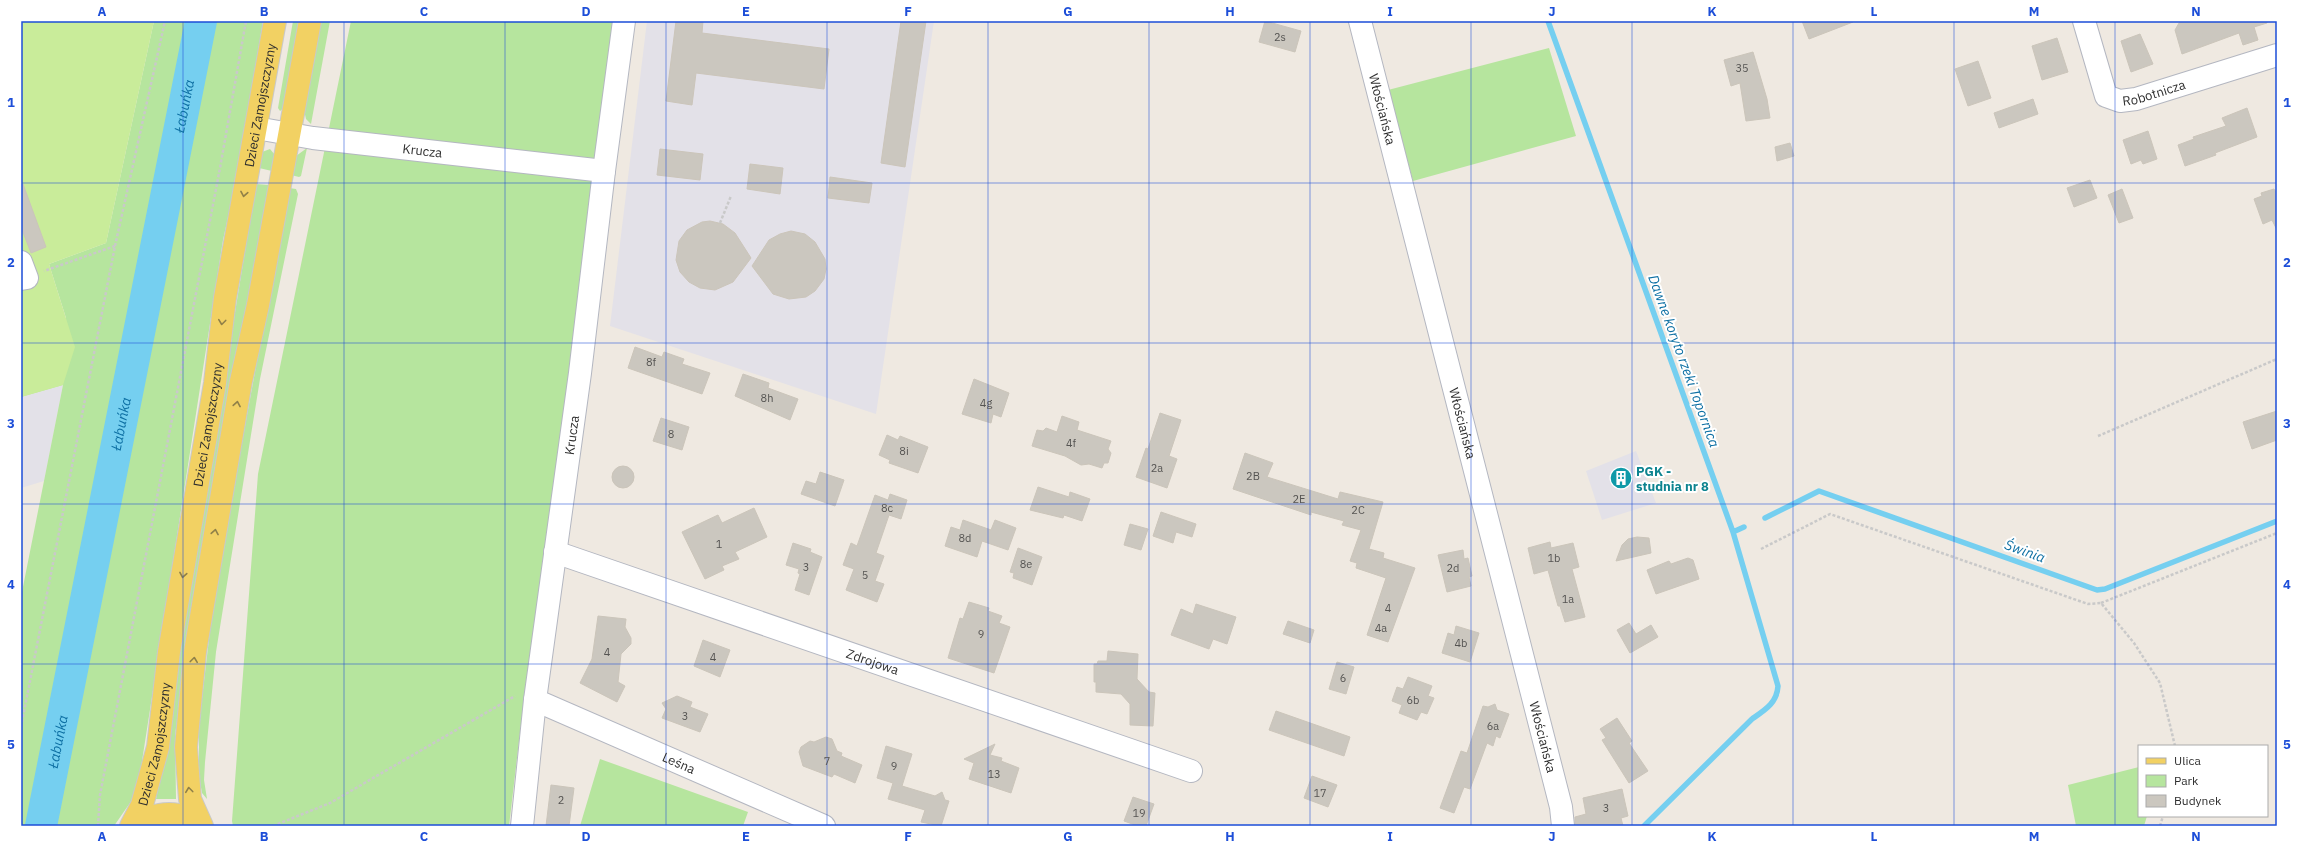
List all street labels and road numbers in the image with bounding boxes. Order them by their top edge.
street label: Dzieci Zamojszczyzny [240,41,279,168]
street label: Włościańska [1365,72,1400,147]
street label: Robotnicza [2121,76,2188,109]
street label: Krucza [402,140,443,161]
street label: Dzieci Zamojszczyzny [189,361,226,488]
street label: Włościańska [1446,386,1480,461]
street label: Krucza [560,414,583,456]
street label: Zdrojowa [844,645,901,678]
street label: Dzieci Zamojszczyzny [134,681,174,808]
street label: Włościańska [1526,699,1560,775]
street label: Leśna [660,748,698,777]

